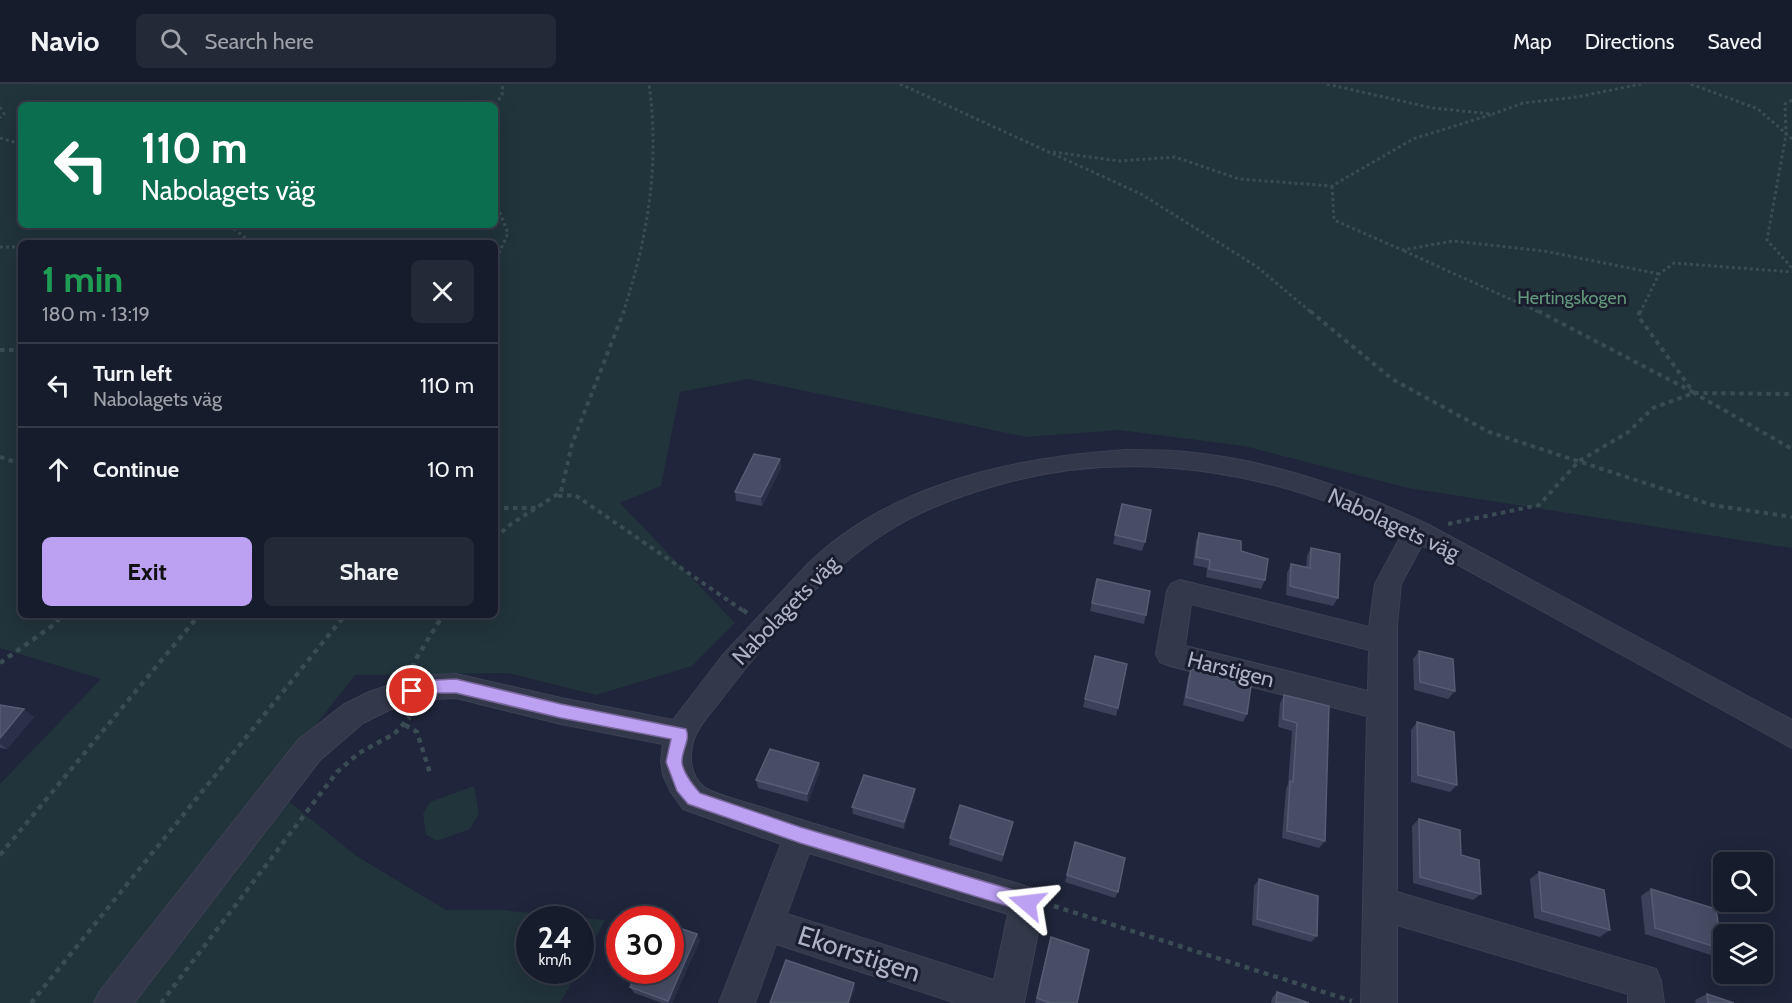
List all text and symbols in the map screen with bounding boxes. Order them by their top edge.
search box [136,14,556,68]
text: Navio [30,24,100,58]
icon: search [157,25,190,58]
text: Search here [205,28,314,55]
text: Map [1513,29,1552,54]
text: Directions [1585,29,1674,54]
text: Saved [1707,29,1762,54]
text: 110 m [141,122,248,174]
icon: left [42,126,120,204]
text: Nabolagets väg [141,174,315,207]
text: 1 min [42,257,123,301]
button: close [411,260,474,323]
park label: Hertingskogen [1517,287,1627,309]
text: 180 m · 13:19 [42,302,150,326]
text: Turn left [93,360,172,387]
icon: left [42,369,75,402]
text: 110 m [420,372,474,399]
text: Nabolagets väg [93,387,222,411]
icon: ahead [42,453,75,486]
text: Continue [93,456,179,483]
text: 10 m [427,456,474,483]
street label: Nabolagets väg [1324,482,1465,567]
button: Exit [42,537,252,606]
button: Share [264,537,474,606]
street label: Nabolagets väg [726,549,845,671]
street label: Harstigen [1185,646,1277,693]
pin [386,665,437,716]
icon: arrive [395,674,428,707]
map controls [1713,852,1773,984]
button: search [1713,852,1773,912]
position arrow [995,871,1059,935]
speed limit sign: 30 [606,906,684,984]
street label: Ekorrstigen [794,918,925,989]
text: 24 [538,919,572,956]
button: layers [1713,924,1773,984]
text: km/h [539,951,571,969]

